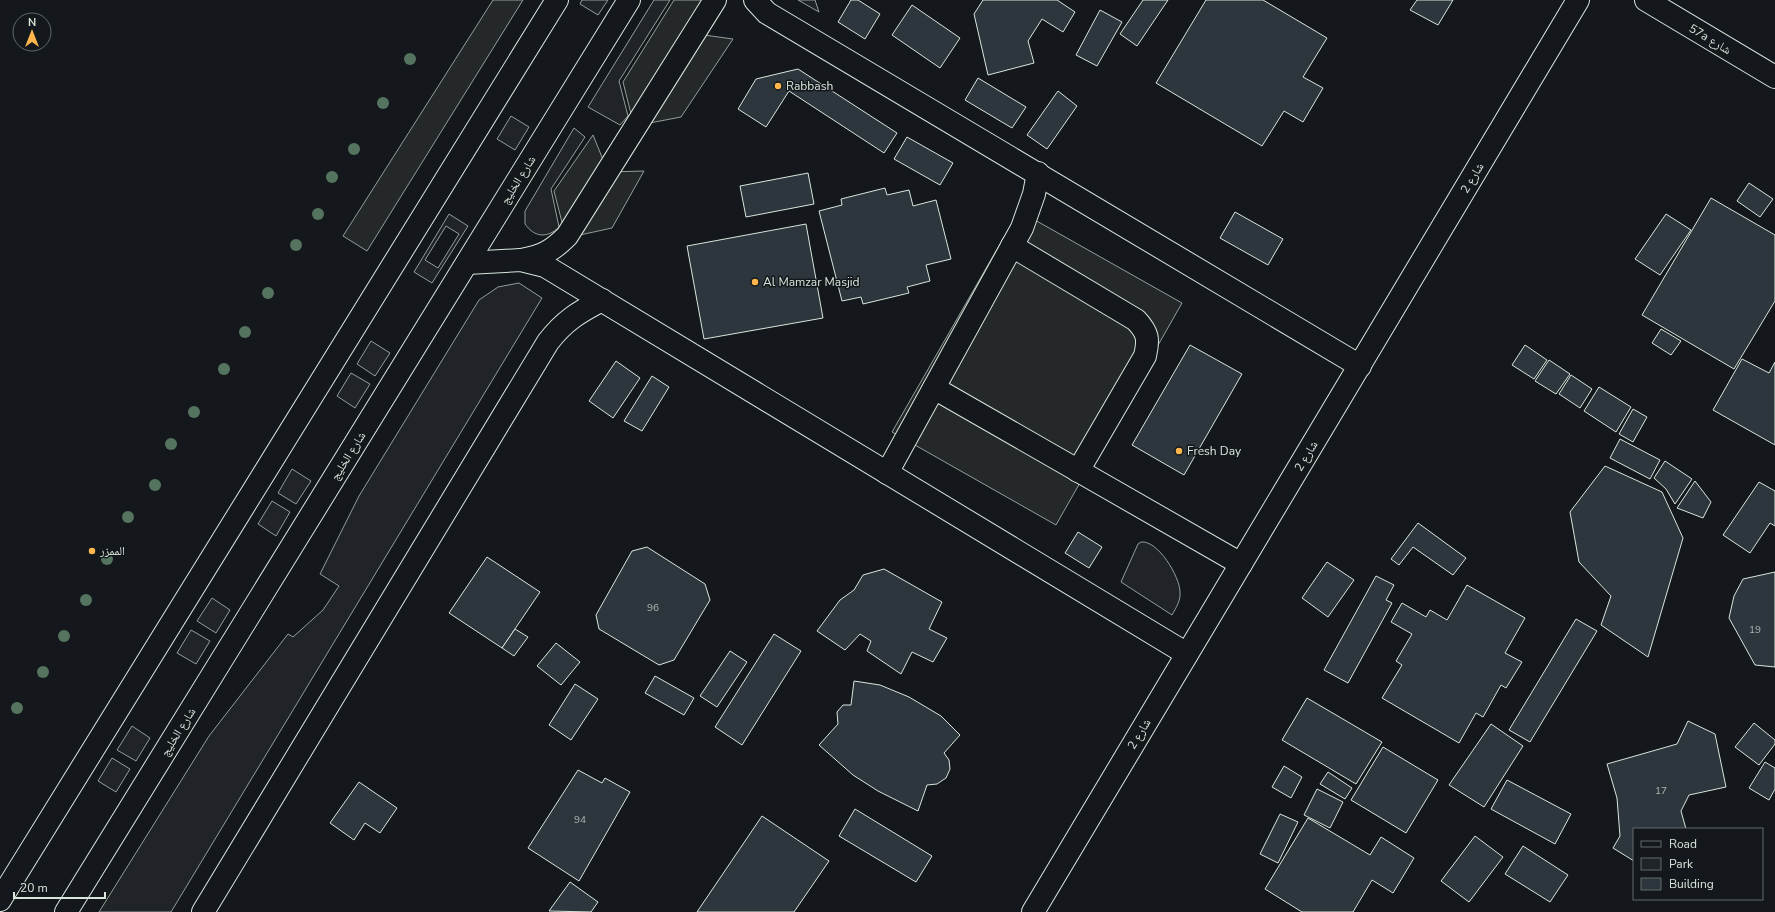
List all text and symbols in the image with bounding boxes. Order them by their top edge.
north arrow [12,12,52,52]
text: N [28,15,36,30]
street label: 57a شارع [1686,20,1734,58]
place label: Rabbash [786,78,833,94]
marker: Rabbash [773,81,783,91]
street label: شارع الخليج [497,153,539,207]
street label: شارع 2 [1457,160,1487,196]
place label: Al Mamzar Masjid [763,274,860,290]
marker: Al Mamzar Masjid [750,277,760,287]
street label: شارع الخليج [327,429,369,483]
street label: شارع 2 [1291,438,1321,474]
place label: Fresh Day [1187,443,1242,459]
marker: Fresh Day [1174,446,1184,456]
place label: الممزر [99,543,125,559]
marker: الممزر [87,546,97,556]
house number: 96 [647,601,659,615]
house number: 19 [1749,623,1761,637]
street label: شارع الخليج [157,705,199,759]
street label: شارع 2 [1124,716,1154,752]
house number: 17 [1655,784,1667,798]
house number: 94 [574,813,586,827]
legend [1633,828,1763,900]
text: Road [1669,836,1697,852]
text: Park [1669,856,1694,872]
scale bar [14,874,105,900]
text: Building [1669,876,1714,892]
text: 20 m [20,880,48,896]

